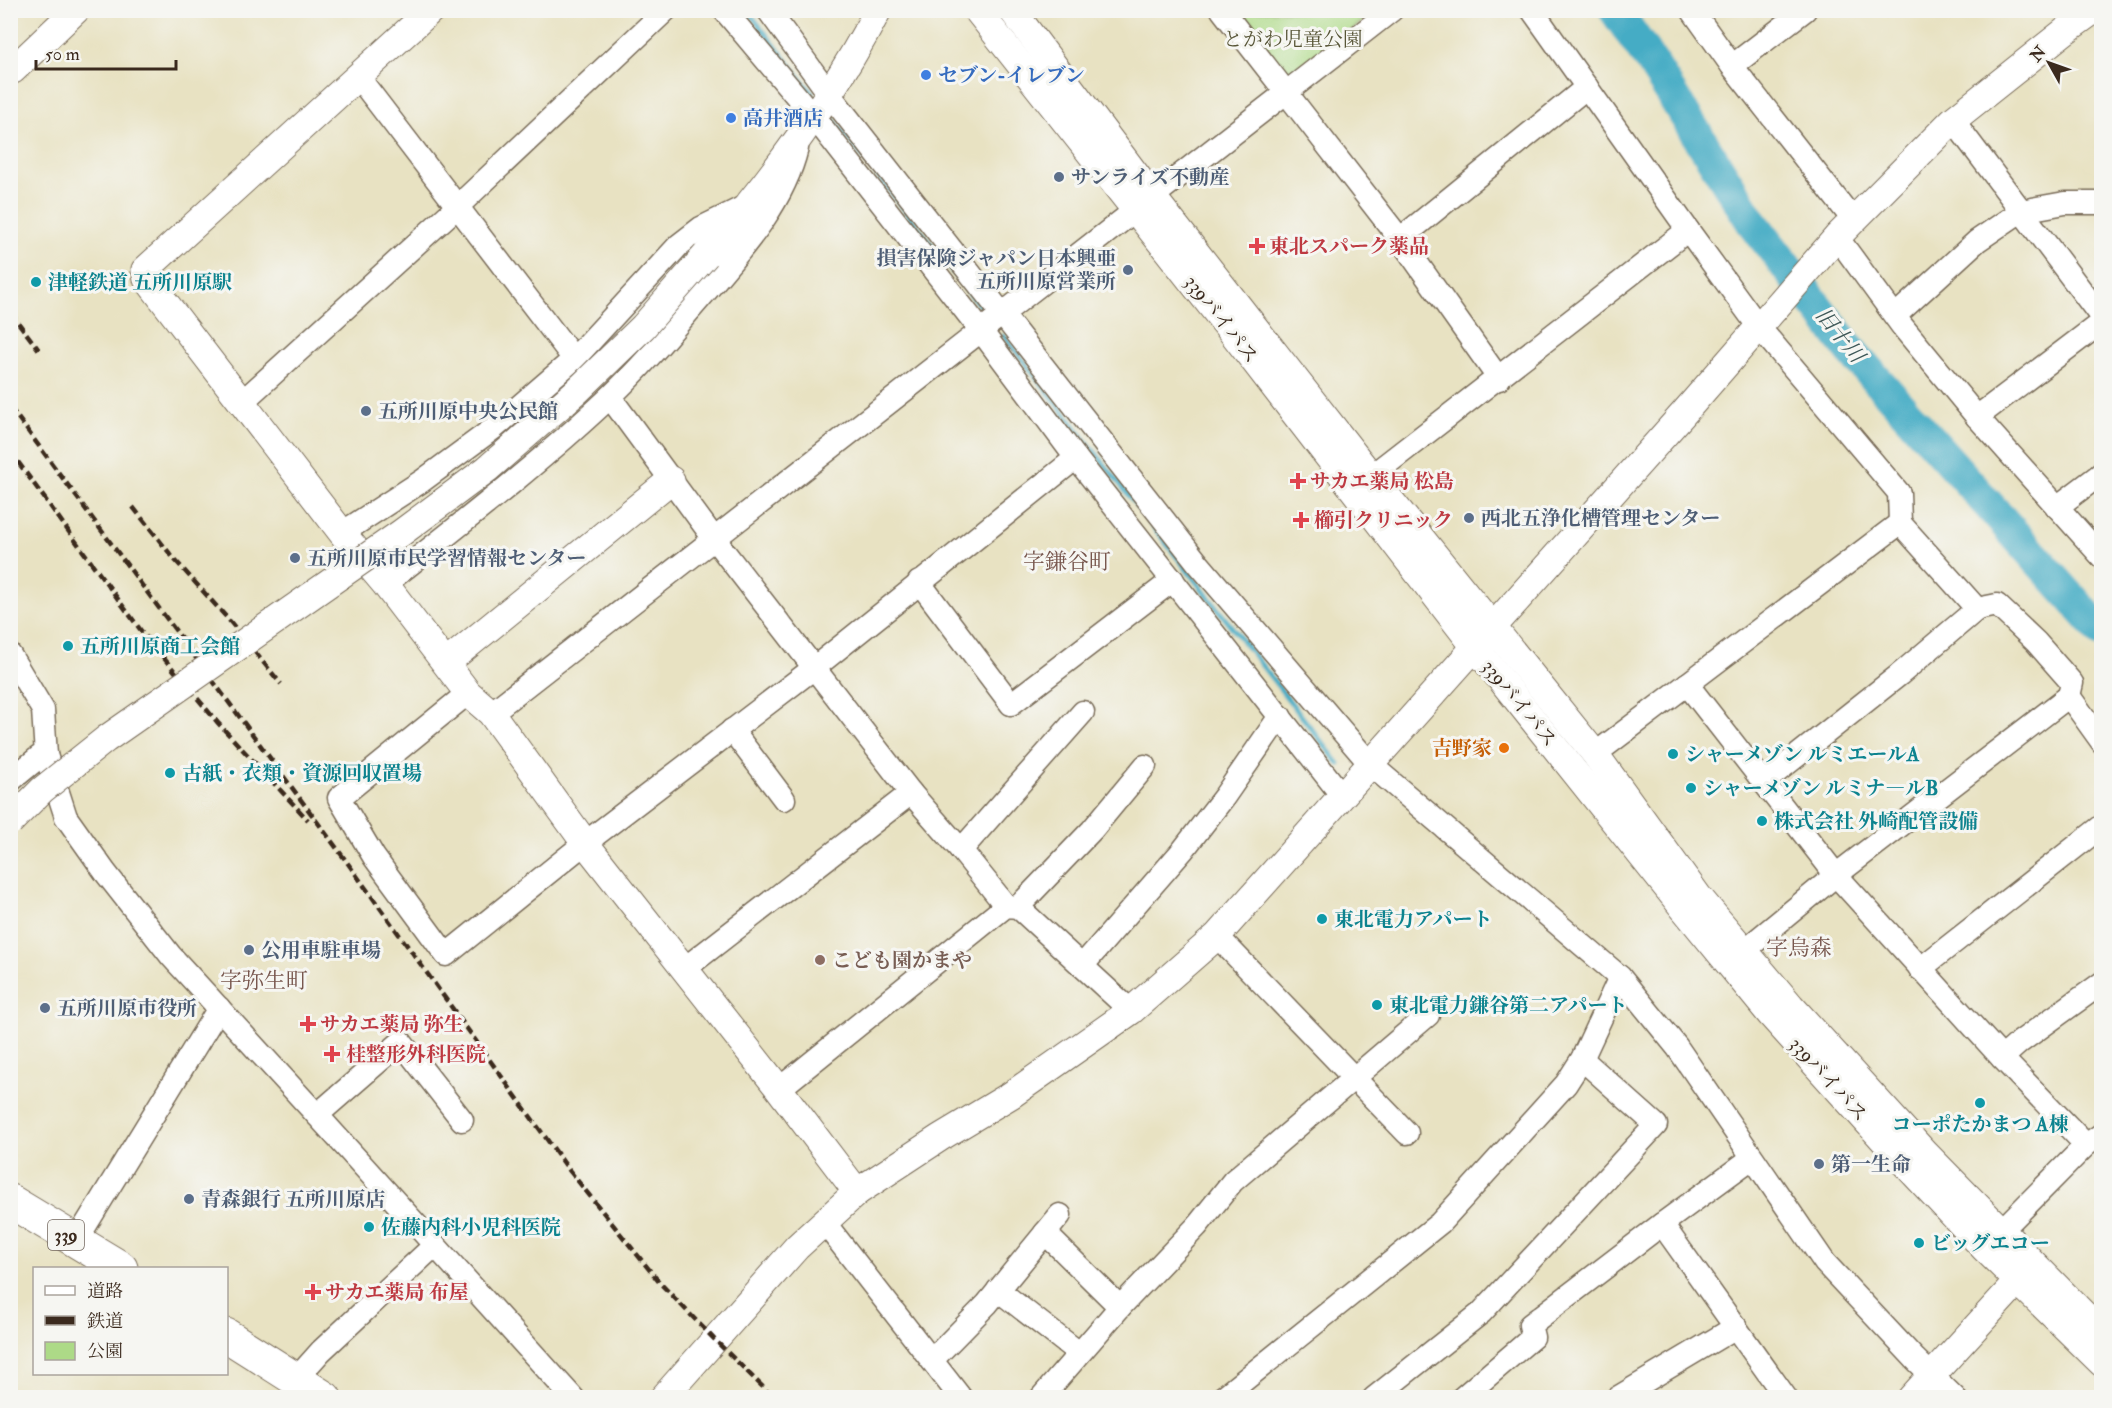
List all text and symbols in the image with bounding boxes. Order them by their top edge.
park label: とがわ児童公園 [1223,27,1363,52]
scale bar [36,33,176,71]
north arrow [2019,33,2079,93]
text: N [2025,42,2051,67]
text: 50 m [45,43,80,66]
place label: セブン-イレブン [938,63,1085,88]
marker: セブン-イレブン [919,68,933,82]
place label: 高井酒店 [743,106,823,131]
marker: 高井酒店 [724,111,738,125]
place label: サンライズ不動産 [1071,165,1229,190]
marker: サンライズ不動産 [1052,170,1066,184]
place label: 東北スパーク薬品 [1269,234,1429,259]
marker: 東北スパーク薬品 [1250,239,1264,253]
place label: 損害保険ジャパン日本興亜 五所川原営業所 [876,246,1116,294]
marker: 損害保険ジャパン日本興亜 五所川原営業所 [1121,263,1135,277]
place label: 津軽鉄道 五所川原駅 [48,270,232,295]
street label: 339バイパス [1179,270,1264,368]
marker: 津軽鉄道 五所川原駅 [29,275,43,289]
water label: 旧十川 [1809,302,1871,370]
place label: 五所川原中央公民館 [378,399,558,424]
marker: 五所川原中央公民館 [359,404,373,418]
place label: サカエ薬局 松島 [1310,469,1454,494]
marker: サカエ薬局 松島 [1291,474,1305,488]
place label: 西北五浄化槽管理センター [1481,506,1720,531]
place label: 櫛引クリニック [1314,508,1453,533]
marker: 櫛引クリニック [1292,511,1310,529]
marker: 西北五浄化槽管理センター [1462,511,1476,525]
place label: 五所川原市民学習情報センター [307,546,586,571]
district label: 字鎌谷町 [1023,548,1111,576]
marker: 五所川原市民学習情報センター [288,551,302,565]
place label: 五所川原商工会館 [80,634,240,659]
marker: 五所川原商工会館 [61,639,75,653]
street label: 339バイパス [1477,655,1562,752]
place label: 吉野家 [1432,736,1492,761]
marker: 吉野家 [1497,741,1511,755]
place label: シャーメゾン ルミエールA [1685,742,1920,767]
marker: シャーメゾン ルミエールA [1666,747,1680,761]
place label: 古紙・衣類・資源回収置場 [182,761,422,786]
marker: 古紙・衣類・資源回収置場 [163,766,177,780]
place label: シャーメゾン ルミナ―ルB [1703,776,1938,801]
marker: シャーメゾン ルミナ―ルB [1684,781,1698,795]
place label: 株式会社 外崎配管設備 [1774,809,1978,834]
marker: 株式会社 外崎配管設備 [1755,814,1769,828]
place label: 東北電力アパート [1334,907,1492,932]
marker: 東北電力アパート [1315,912,1329,926]
district label: 字烏森 [1766,934,1832,962]
place label: 公用車駐車場 [261,938,381,963]
marker: 公用車駐車場 [242,943,256,957]
place label: こども園かまや [832,948,972,973]
marker: こども園かまや [813,953,827,967]
district label: 字弥生町 [220,967,308,995]
place label: 東北電力鎌谷第二アパート [1389,993,1627,1018]
place label: 五所川原市役所 [57,996,197,1021]
marker: 東北電力鎌谷第二アパート [1370,998,1384,1012]
marker: 五所川原市役所 [38,1001,52,1015]
place label: サカエ薬局 弥生 [320,1012,464,1037]
marker: サカエ薬局 弥生 [301,1017,315,1031]
street label: 339バイパス [1784,1032,1873,1127]
place label: 桂整形外科医院 [346,1042,486,1067]
marker: 桂整形外科医院 [323,1045,341,1063]
marker: コーポたかまつ A棟 [1973,1096,1987,1110]
place label: コーポたかまつ A棟 [1892,1112,2068,1137]
place label: 第一生命 [1831,1152,1911,1177]
marker: 第一生命 [1812,1157,1826,1171]
place label: 青森銀行 五所川原店 [201,1187,385,1212]
marker: 青森銀行 五所川原店 [182,1192,196,1206]
place label: 佐藤内科小児科医院 [381,1215,561,1240]
road number: 339 [48,1220,84,1250]
marker: 佐藤内科小児科医院 [362,1220,376,1234]
place label: ビッグエコー [1931,1231,2050,1256]
marker: ビッグエコー [1912,1236,1926,1250]
legend [33,1267,228,1375]
text: 道路 [87,1280,123,1303]
place label: サカエ薬局 布屋 [325,1280,469,1305]
marker: サカエ薬局 布屋 [306,1285,320,1299]
text: 鉄道 [87,1310,123,1333]
text: 公園 [87,1340,123,1363]

